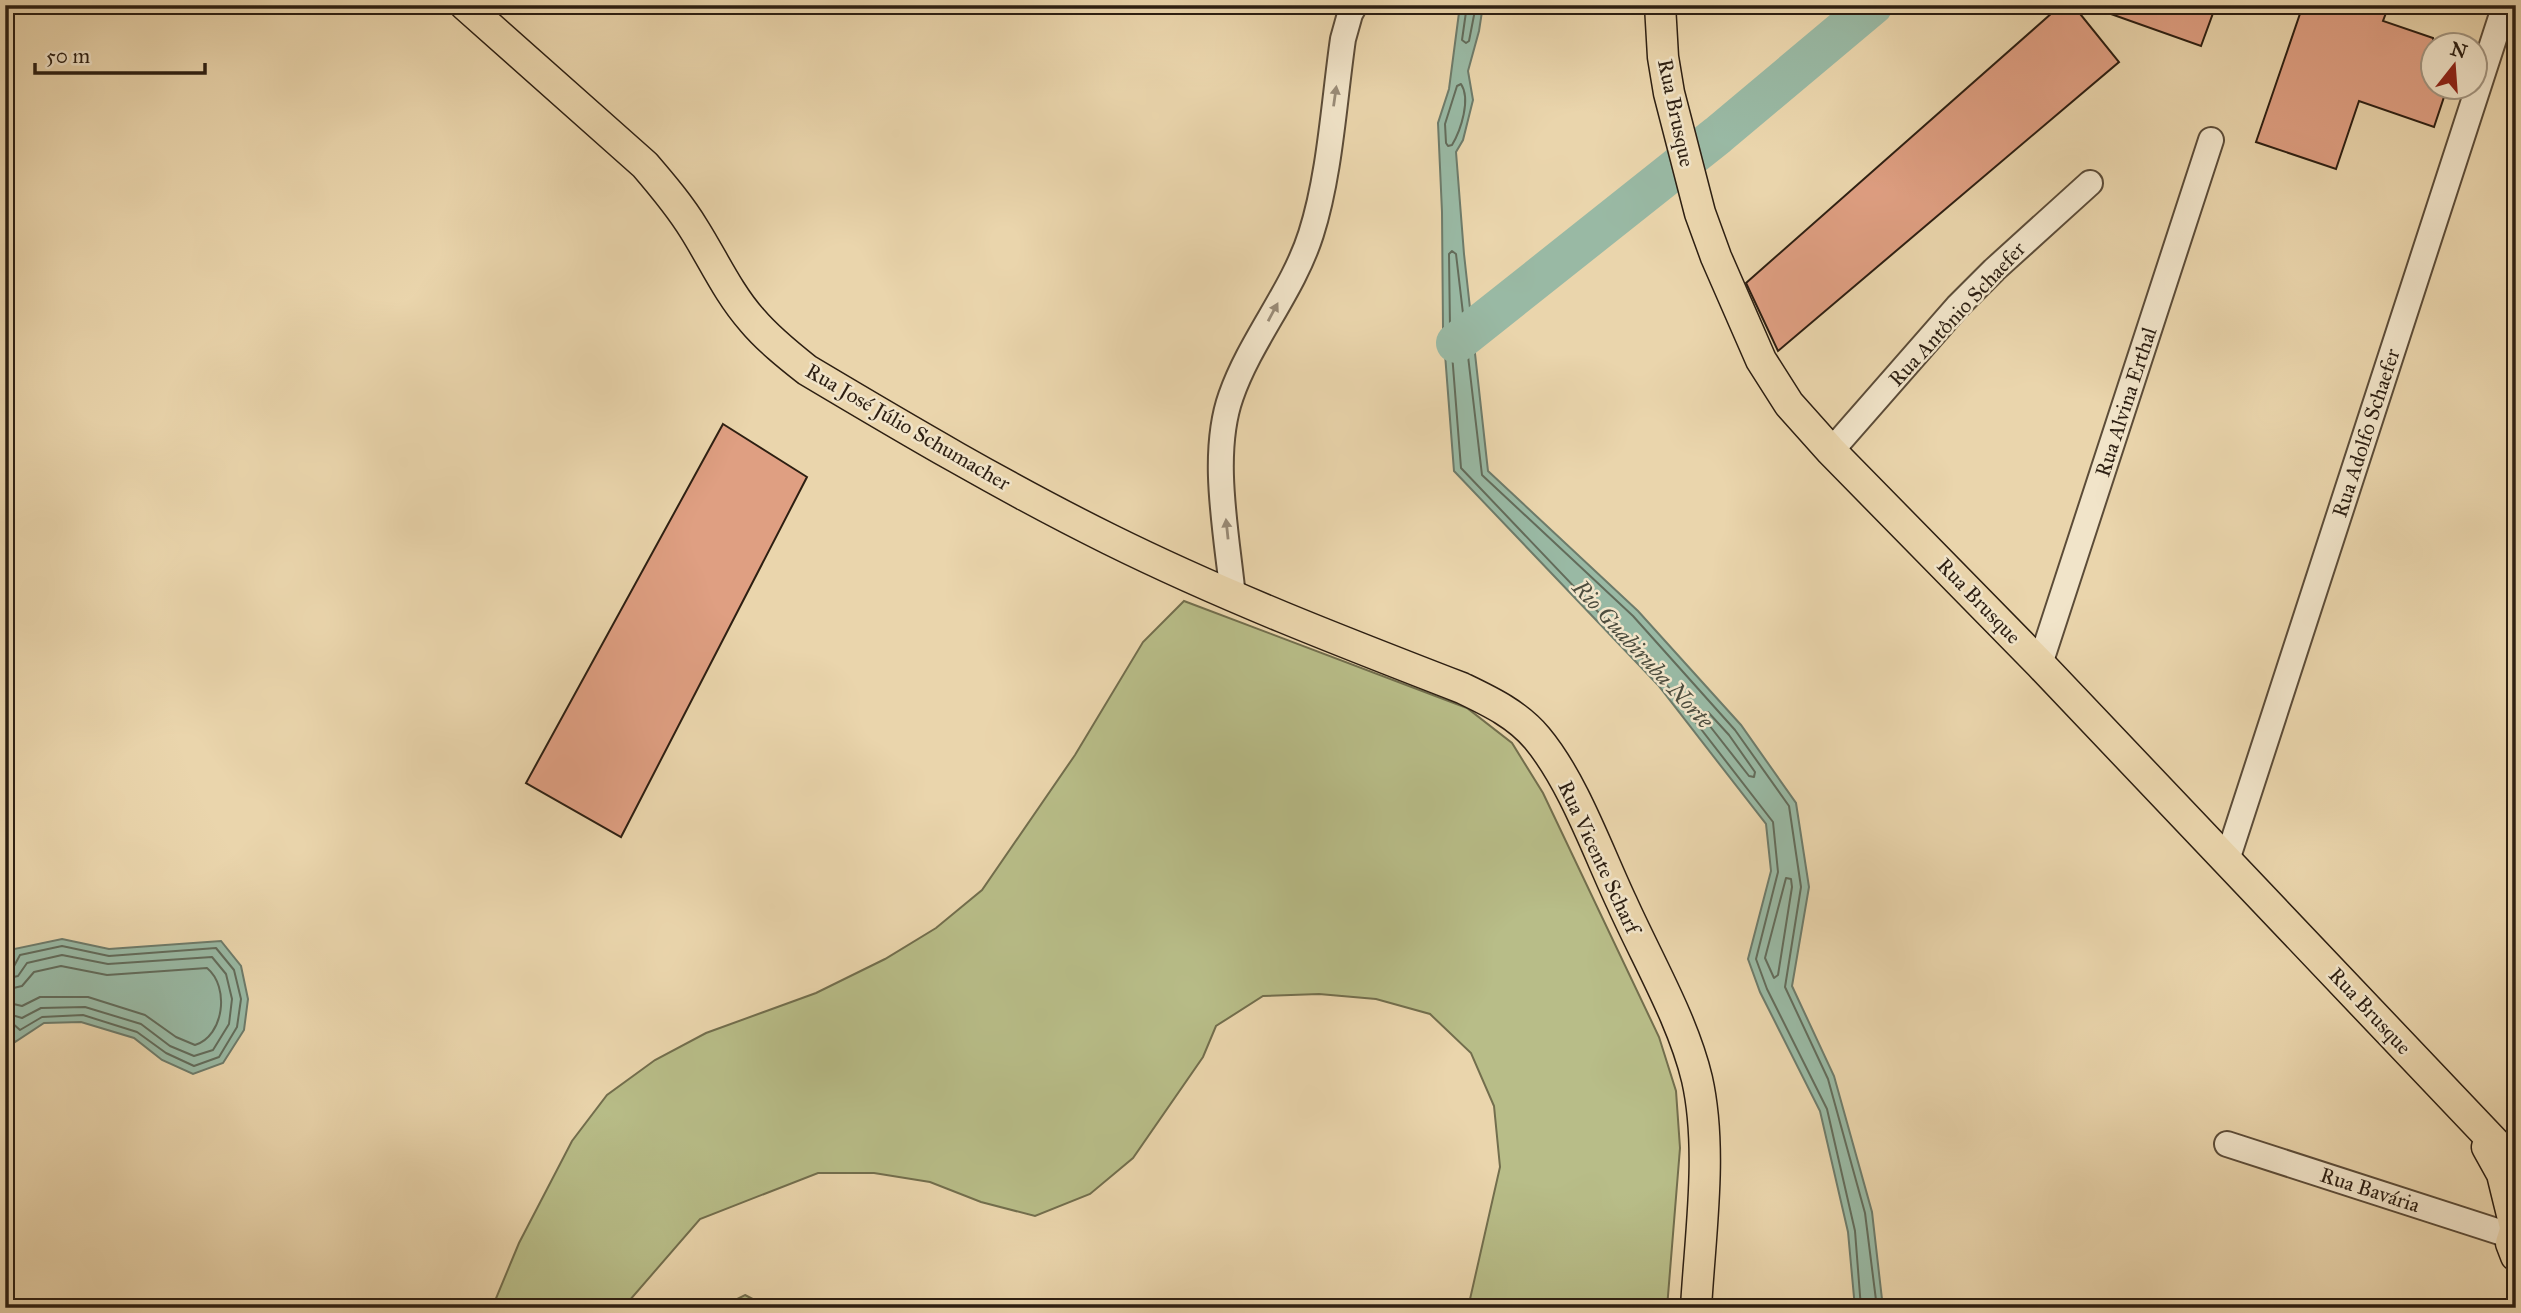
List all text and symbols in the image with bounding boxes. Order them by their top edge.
scale bar [35,32,205,76]
north arrow [2420,32,2490,102]
text: N [2448,37,2470,64]
text: 50 m [46,43,91,69]
street label: Rua Brusque [1652,57,1700,170]
one-way arrow [1329,85,1340,107]
street label: Rua Antônio Schaefer [1883,236,2031,392]
one-way arrow [1267,302,1279,322]
street label: Rua Alvina Erthal [2090,324,2163,480]
street label: Rua Adolfo Schaefer [2326,345,2406,521]
street label: Rua José Júlio Schumacher [801,358,1015,496]
one-way arrow [1221,517,1232,539]
street label: Rua Brusque [1932,552,2027,650]
water label: Rio Guabiruba Norte [1566,573,1719,734]
street label: Rua Vicente Scharf [1552,777,1647,940]
street label: Rua Brusque [2323,962,2417,1060]
street label: Rua Bavária [2317,1162,2423,1218]

